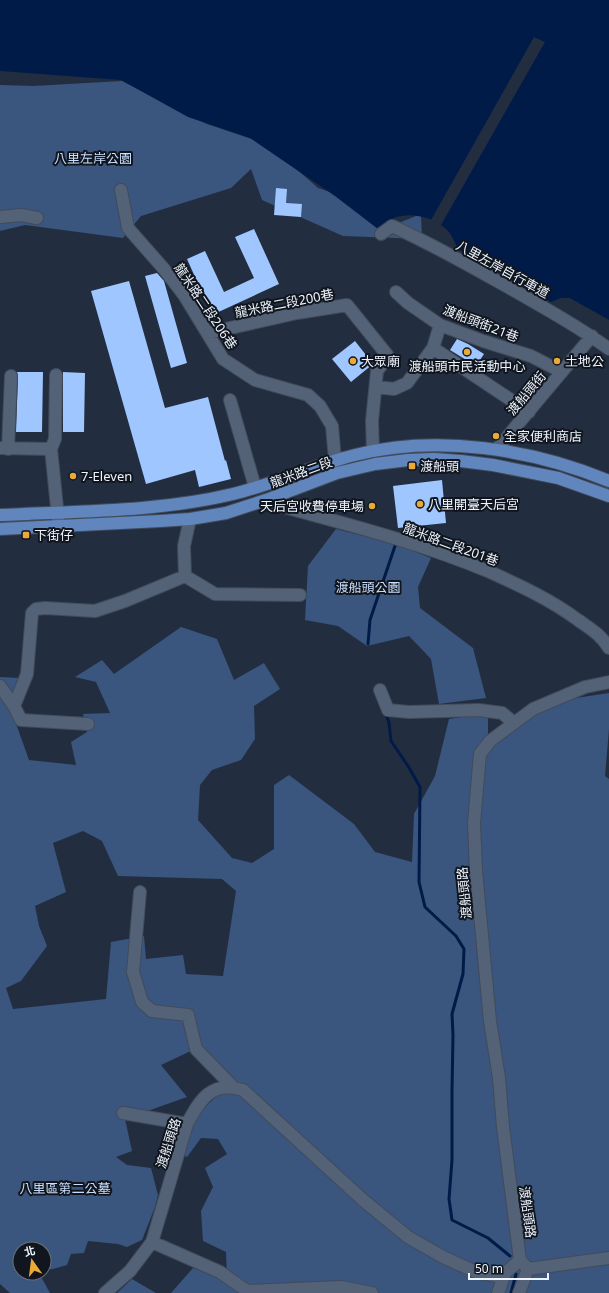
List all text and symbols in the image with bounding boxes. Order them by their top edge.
park label: 八里左岸公園 [54,149,132,167]
street label: 八里左岸自行車道 [453,236,553,302]
street label: 龍米路二段206巷 [170,259,242,353]
street label: 龍米路二段200巷 [233,285,335,321]
street label: 渡船頭街21巷 [440,300,522,346]
marker: 渡船頭市民活動中心 [462,347,472,357]
place label: 大眾廟 [361,352,400,370]
place label: 土地公 [565,352,604,370]
marker: 大眾廟 [348,356,358,366]
marker: 土地公 [552,356,562,366]
place label: 渡船頭市民活動中心 [408,357,526,375]
street label: 渡船頭街 [502,367,550,419]
place label: 全家便利商店 [504,427,582,445]
marker: 全家便利商店 [491,431,501,441]
street label: 龍米路二段 [267,452,335,492]
place label: 渡船頭 [420,457,459,475]
marker: 渡船頭 [407,461,417,471]
place label: 7-Eleven [81,467,132,485]
marker: 7-Eleven [68,471,78,481]
place label: 八里開臺天后宮 [428,495,519,513]
place label: 天后宮收費停車場 [260,497,364,515]
marker: 八里開臺天后宮 [415,499,425,509]
marker: 天后宮收費停車場 [367,501,377,511]
street label: 龍米路二段201巷 [401,518,501,570]
place label: 下街仔 [34,526,73,544]
marker: 下街仔 [21,530,31,540]
park label: 渡船頭公園 [335,578,401,596]
street label: 渡船頭路 [453,866,475,920]
street label: 渡船頭路 [151,1115,185,1171]
park label: 八里區第二公墓 [19,1179,111,1197]
street label: 渡船頭路 [515,1185,541,1239]
north arrow [12,1241,52,1281]
text: 北 [22,1242,37,1259]
scale bar [469,1255,548,1281]
text: 50 m [475,1260,503,1277]

